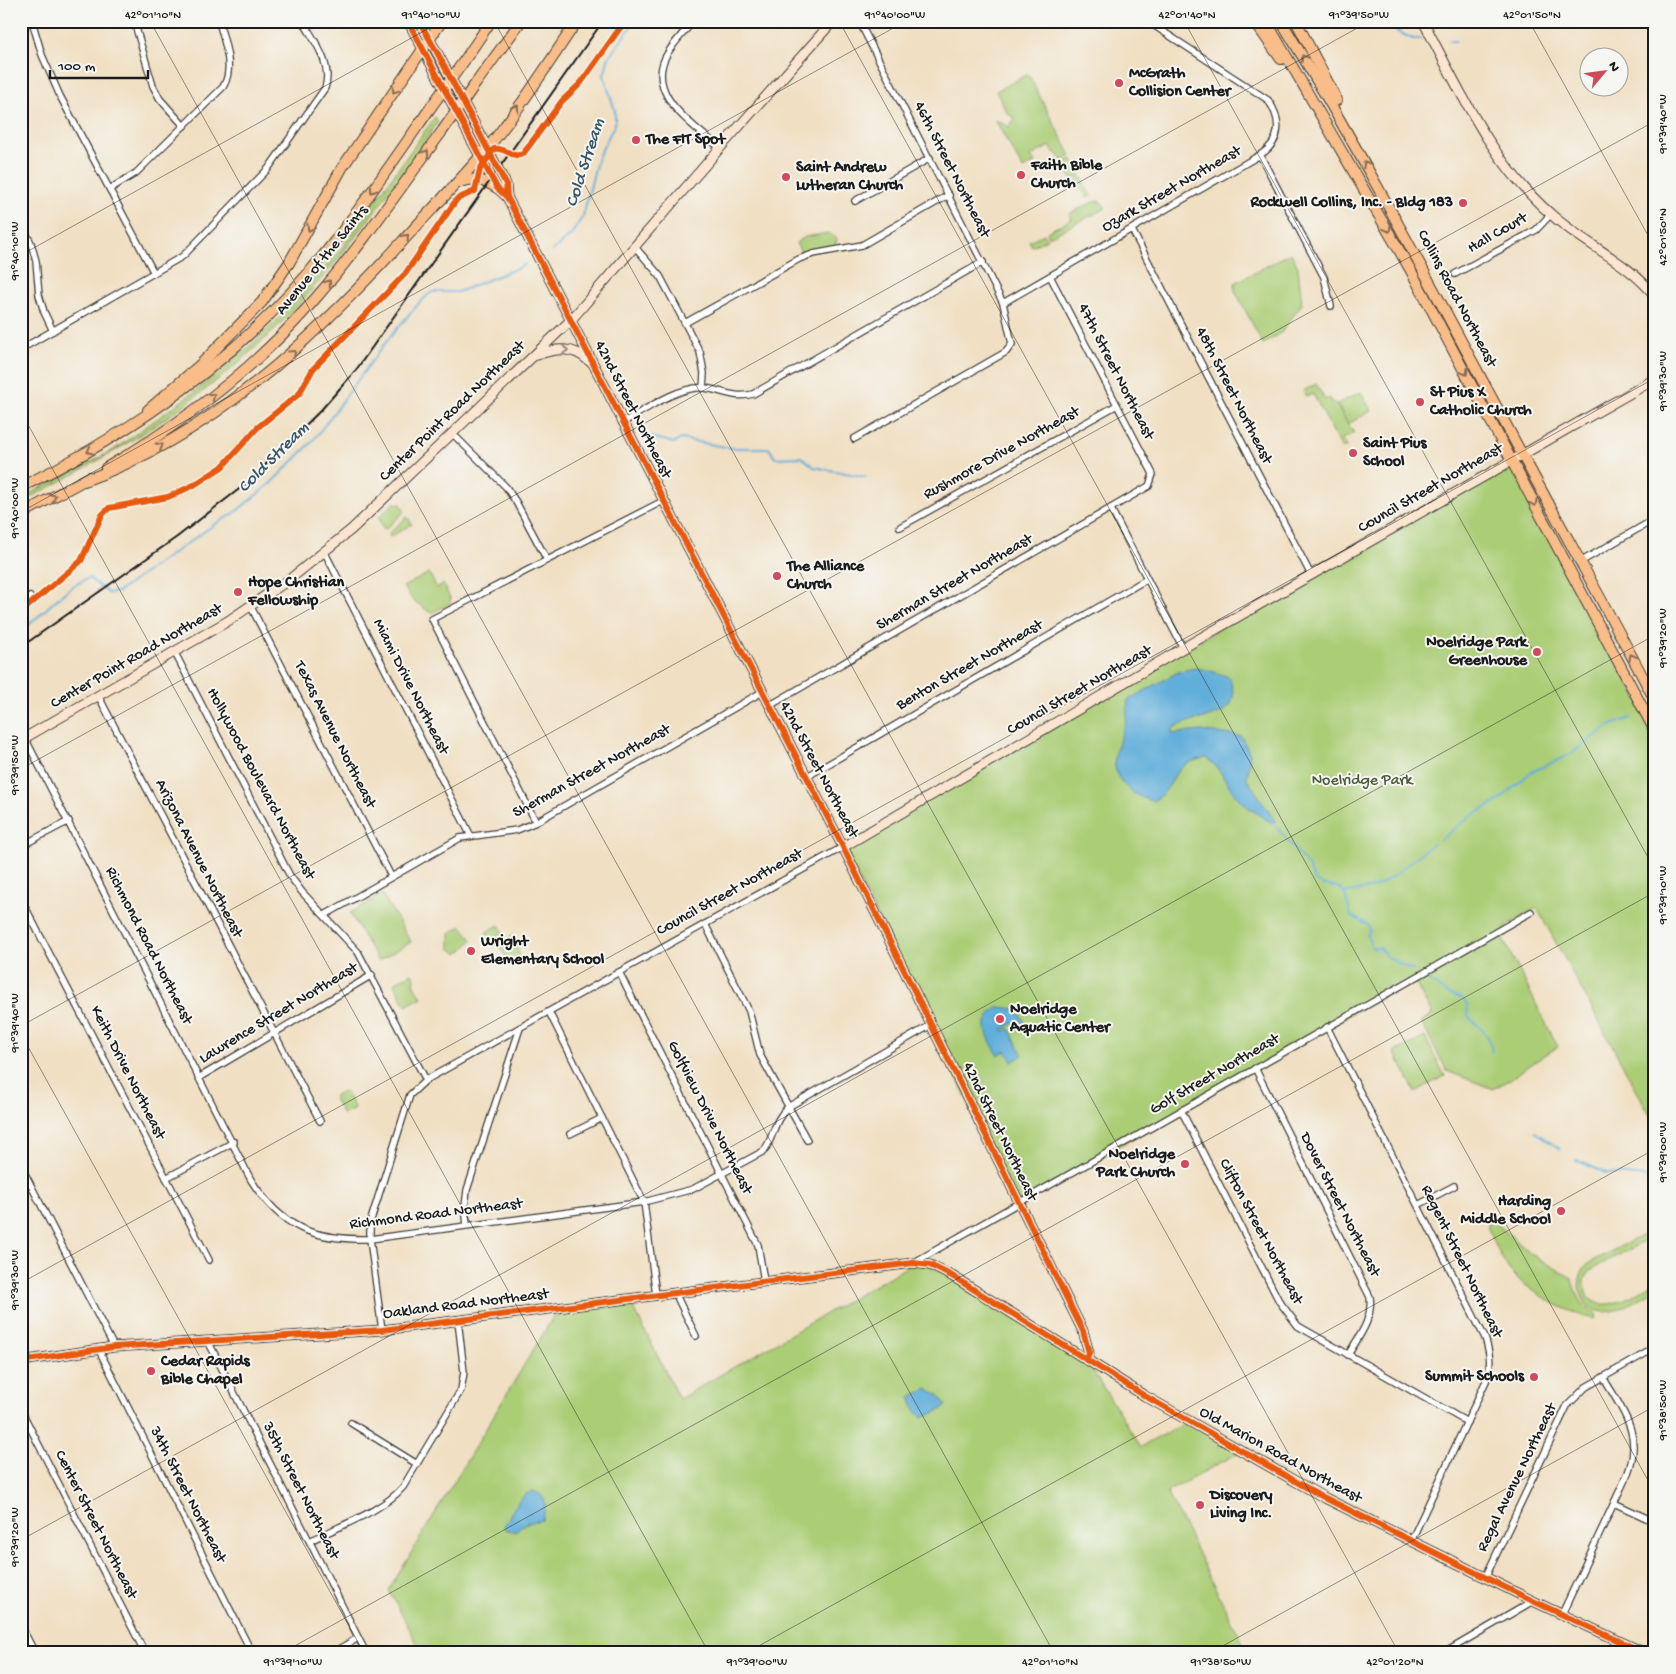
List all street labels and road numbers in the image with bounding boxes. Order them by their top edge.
street label: 46th Street Northeast [908,99,994,243]
street label: Ozark Street Northeast [1099,142,1246,238]
street label: Avenue of the Saints [273,201,374,320]
street label: Hall Court [1465,209,1532,259]
street label: Collins Road Northeast [1412,227,1501,372]
street label: 47th Street Northeast [1072,301,1158,445]
street label: 48th Street Northeast [1190,324,1276,469]
street label: Center Point Road Northeast [376,336,531,487]
street label: 42nd Street Northeast [589,338,676,483]
street label: Rushmore Drive Northeast [921,402,1085,505]
street label: Council Street Northeast [1355,439,1508,538]
street label: Sherman Street Northeast [874,530,1038,636]
street label: Center Point Road Northeast [48,599,228,714]
street label: Miami Drive Northeast [368,616,453,759]
street label: Benton Street Northeast [893,616,1048,716]
street label: Council Street Northeast [1004,641,1157,740]
street label: Texas Avenue Northeast [288,657,380,813]
street label: Hollywood Boulevard Northeast [201,685,319,884]
street label: 42nd Street Northeast [774,699,863,843]
street label: Sherman Street Northeast [510,720,675,823]
street label: Arizona Avenue Northeast [150,777,247,943]
street label: Council Street Northeast [654,844,808,941]
street label: Richmond Road Northeast [100,864,197,1029]
street label: Lawrence Street Northeast [196,958,363,1069]
street label: Keith Drive Northeast [85,1003,170,1144]
street label: Golf Street Northeast [1147,1029,1284,1120]
street label: Golfview Drive Northeast [662,1038,757,1199]
street label: 42nd Street Northeast [957,1060,1041,1206]
street label: Dover Street Northeast [1294,1129,1384,1281]
street label: Clifton Street Northeast [1214,1156,1307,1309]
street label: Regent Street Northeast [1416,1183,1507,1343]
street label: Richmond Road Northeast [348,1195,525,1235]
street label: Oakland Road Northeast [382,1285,551,1325]
street label: Regal Avenue Northeast [1474,1399,1563,1555]
street label: Old Marion Road Northeast [1195,1403,1366,1509]
street label: 35th Street Northeast [257,1418,343,1564]
street label: 34th Street Northeast [144,1423,230,1568]
street label: Center Street Northeast [49,1447,141,1604]

